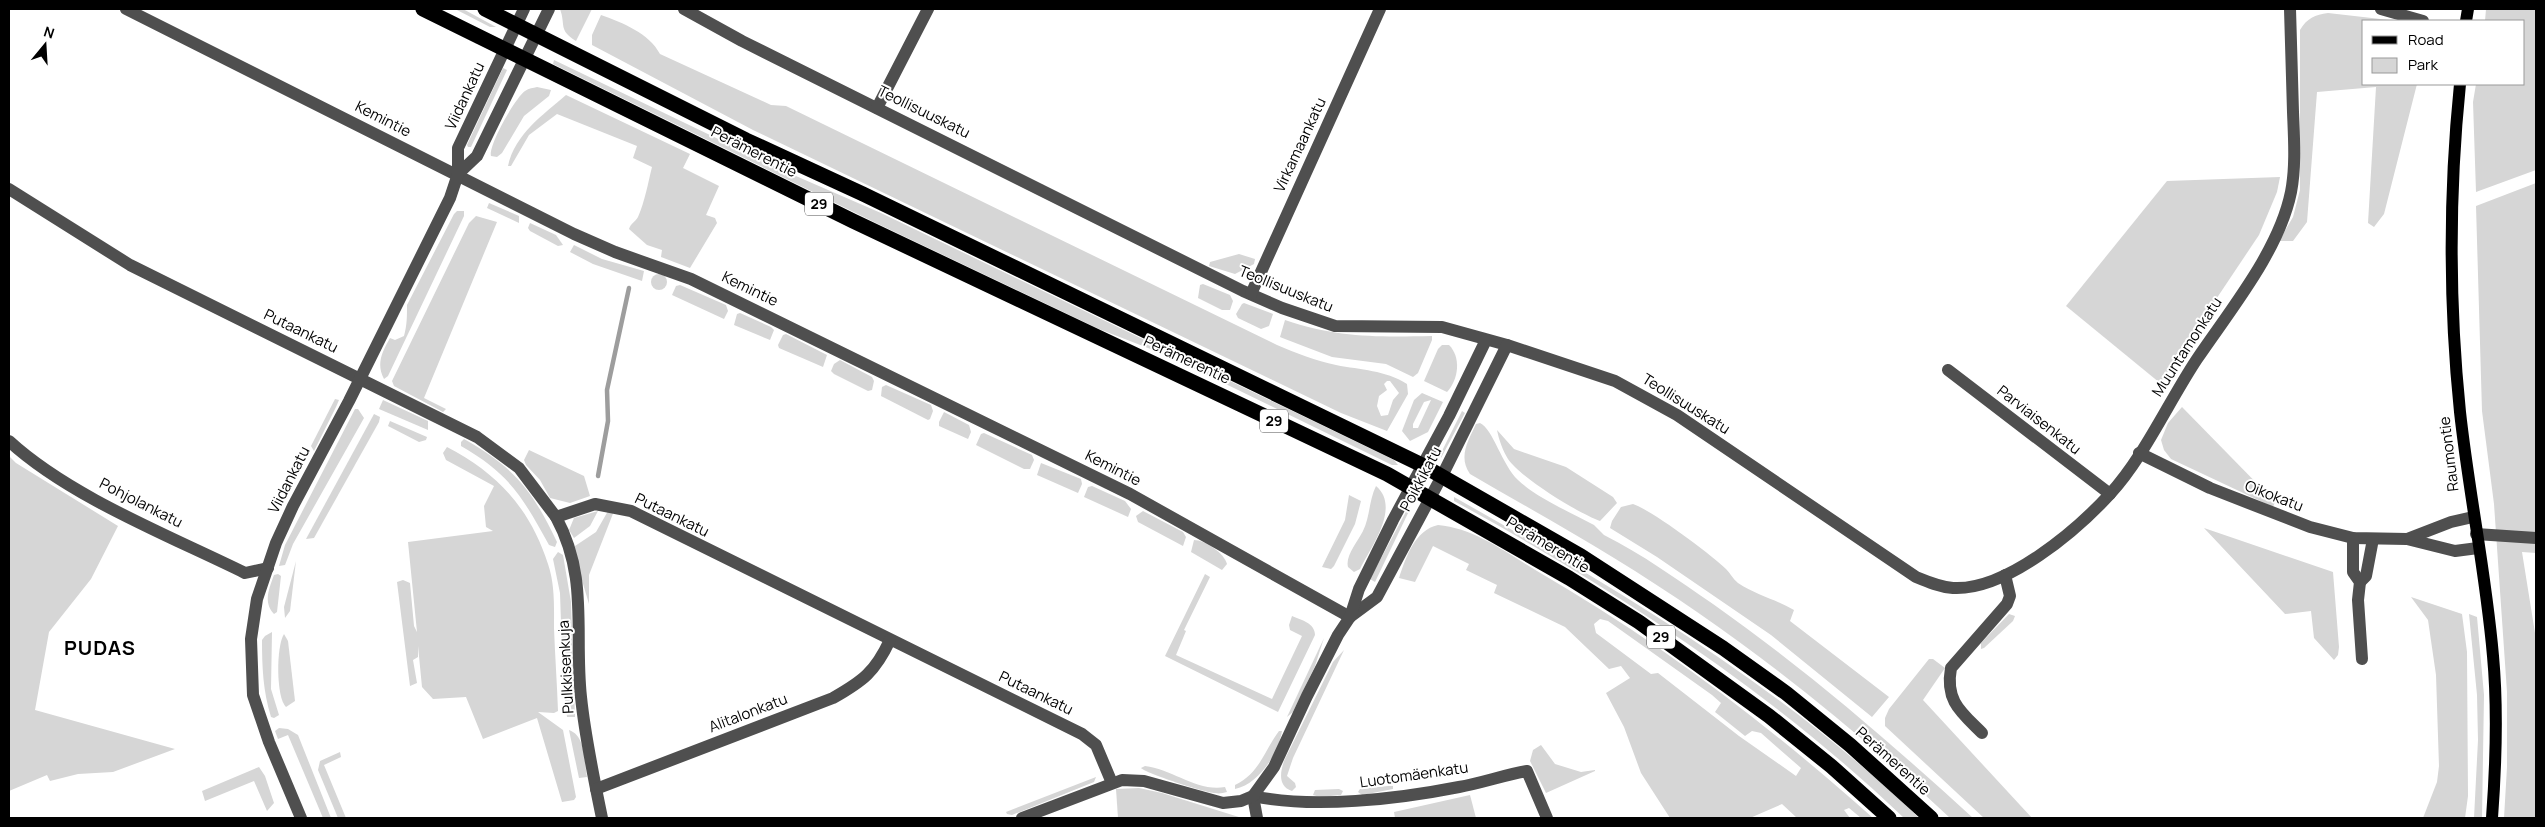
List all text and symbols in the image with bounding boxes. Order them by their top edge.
north arrow [20,20,70,70]
legend [2362,20,2525,85]
text: N [41,22,57,43]
text: Road [2408,29,2444,50]
text: Park [2408,54,2438,75]
street label: Viidankatu [440,58,489,133]
street label: Teollisuuskatu [875,80,974,143]
street label: Virkamaankatu [1268,94,1331,196]
street label: Kemintie [352,96,415,142]
street label: Perämerentie [708,121,801,182]
road number: 29 [805,192,833,215]
street label: Teollisuuskatu [1236,260,1337,317]
street label: Kemintie [719,266,782,311]
street label: Muuntamonkatu [2147,293,2227,401]
street label: Putaankatu [261,304,342,358]
street label: Perämerentie [1140,330,1234,389]
street label: Teollisuuskatu [1638,368,1734,439]
street label: Parviaisenkatu [1993,380,2086,459]
road number: 29 [1260,410,1288,432]
street label: Raumontie [2433,415,2464,493]
street label: Viidankatu [263,443,314,517]
street label: Poikkikatu [1395,443,1446,515]
street label: Kemintie [1082,445,1145,491]
street label: Pohjolankatu [96,473,186,533]
street label: Oikokatu [2242,475,2307,516]
street label: Putaankatu [632,488,713,542]
street label: Perämerentie [1503,511,1594,578]
street label: Pulkkisenkuja [553,620,578,714]
road number: 29 [1647,626,1675,649]
district label: PUDAS [64,634,136,661]
street label: Putaankatu [996,666,1077,720]
street label: Alitalonkatu [705,688,790,737]
street label: Perämerentie [1852,721,1935,800]
street label: Luotomäenkatu [1358,757,1469,793]

